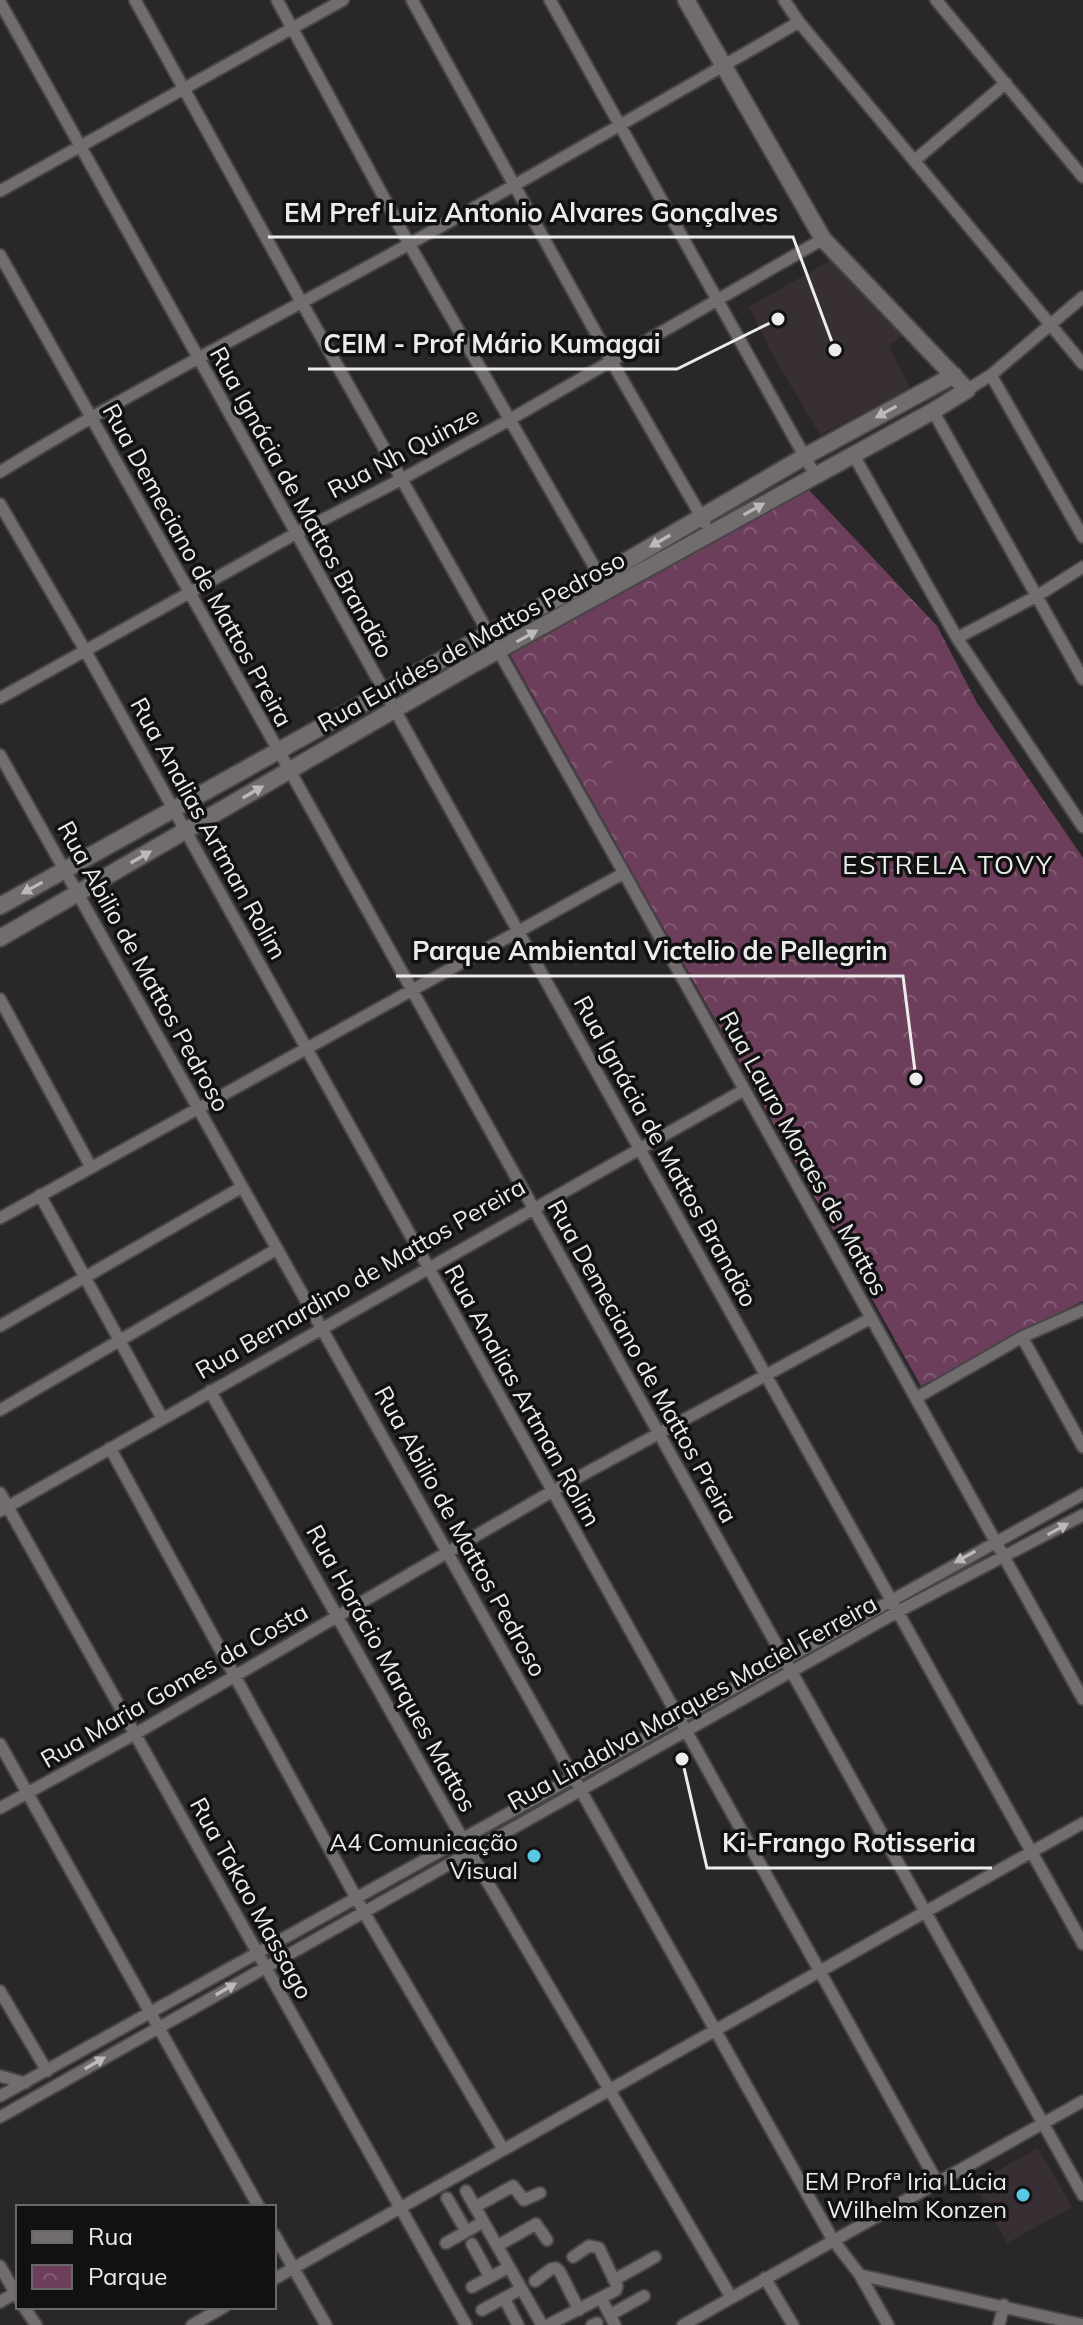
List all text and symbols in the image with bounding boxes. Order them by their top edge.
callout: EM Pref Luiz Antonio Alvares Gonçalves [268,187,793,237]
text: EM Pref Luiz Antonio Alvares Gonçalves [284,196,778,229]
callout: CEIM - Prof Mário Kumagai [308,319,677,369]
text: CEIM - Prof Mário Kumagai [323,327,661,360]
street label: Rua Ignácia de Mattos Brandão [204,341,400,663]
street label: Rua Demeciano de Mattos Preira [96,398,300,732]
street label: Rua Nh Quinze [322,400,484,504]
one-way arrow [874,406,897,419]
one-way arrow [743,503,765,517]
one-way arrow [649,534,671,548]
street label: Rua Eurídes de Mattos Pedroso [312,544,630,738]
one-way arrow [516,629,538,643]
street label: Rua Analias Artman Rolim [124,692,294,964]
one-way arrow [241,785,264,799]
street label: Rua Abilio de Mattos Pedroso [51,815,237,1117]
district label: ESTRELA TOVY [842,848,1054,881]
one-way arrow [129,850,152,864]
one-way arrow [21,881,44,895]
callout: Parque Ambiental Victelio de Pellegrin [396,926,903,976]
text: Parque Ambiental Victelio de Pellegrin [412,934,888,967]
street label: Rua Ignácia de Mattos Brandão [568,990,764,1312]
street label: Rua Lauro Moraes de Mattos [713,1006,895,1300]
street label: Rua Bernardino de Mattos Pereira [190,1171,530,1385]
street label: Rua Demeciano de Mattos Preira [541,1194,745,1528]
street label: Rua Analias Artman Rolim [438,1259,608,1531]
street label: Rua Abilio de Mattos Pedroso [368,1380,554,1682]
street label: Rua Horácio Marques Mattos [300,1519,484,1817]
one-way arrow [1046,1522,1069,1536]
one-way arrow [954,1550,976,1564]
street label: Rua Lindalva Marques Maciel Ferreira [502,1588,882,1816]
street label: Rua Maria Gomes da Costa [35,1596,313,1774]
street label: Rua Takao Massago [184,1792,320,2004]
callout: Ki-Frango Rotisseria [707,1818,992,1868]
text: Ki-Frango Rotisseria [722,1826,976,1859]
place label: A4 Comunicação Visual [330,1827,518,1885]
marker: A4 Comunicação Visual [525,1847,543,1865]
one-way arrow [215,1982,237,1996]
one-way arrow [84,2056,107,2070]
place label: EM Profª Iria Lúcia Wilhelm Konzen [805,2166,1007,2224]
marker: EM Profª Iria Lúcia Wilhelm Konzen [1014,2186,1032,2204]
legend [16,2205,276,2309]
text: Rua [88,2221,133,2251]
text: Parque [88,2261,167,2291]

